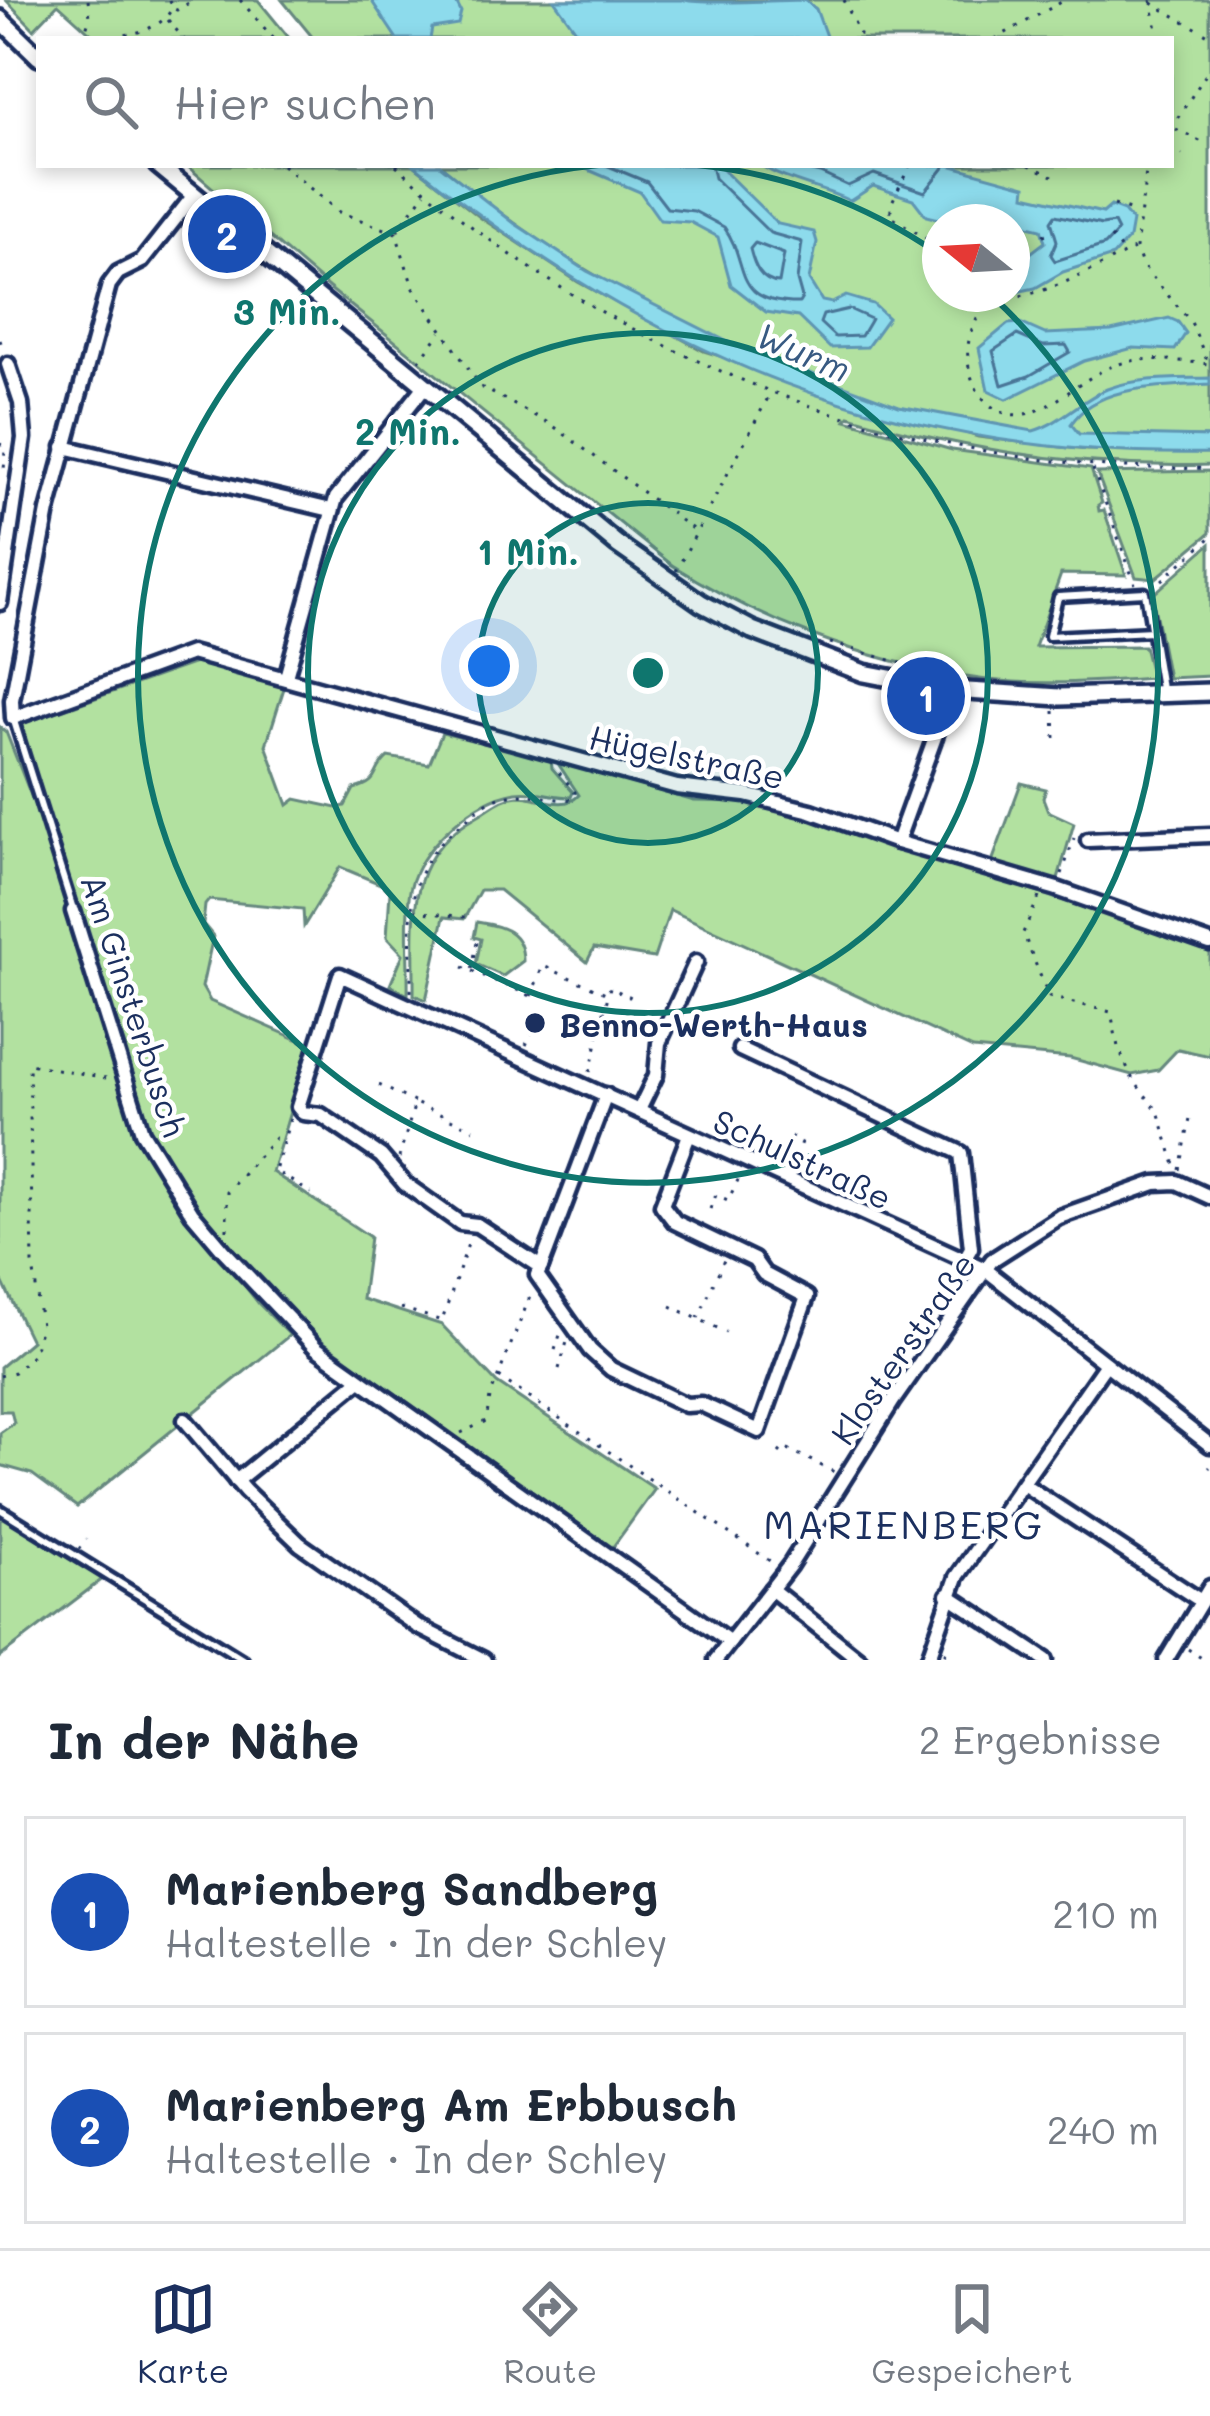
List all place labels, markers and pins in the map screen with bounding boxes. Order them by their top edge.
pin: 2 [188,189,266,279]
pin: 1 [887,651,965,741]
centre of rings [627,652,669,694]
place label: Benno-Werth-Haus [559,1002,868,1045]
marker: Benno-Werth-Haus [522,1010,548,1036]

